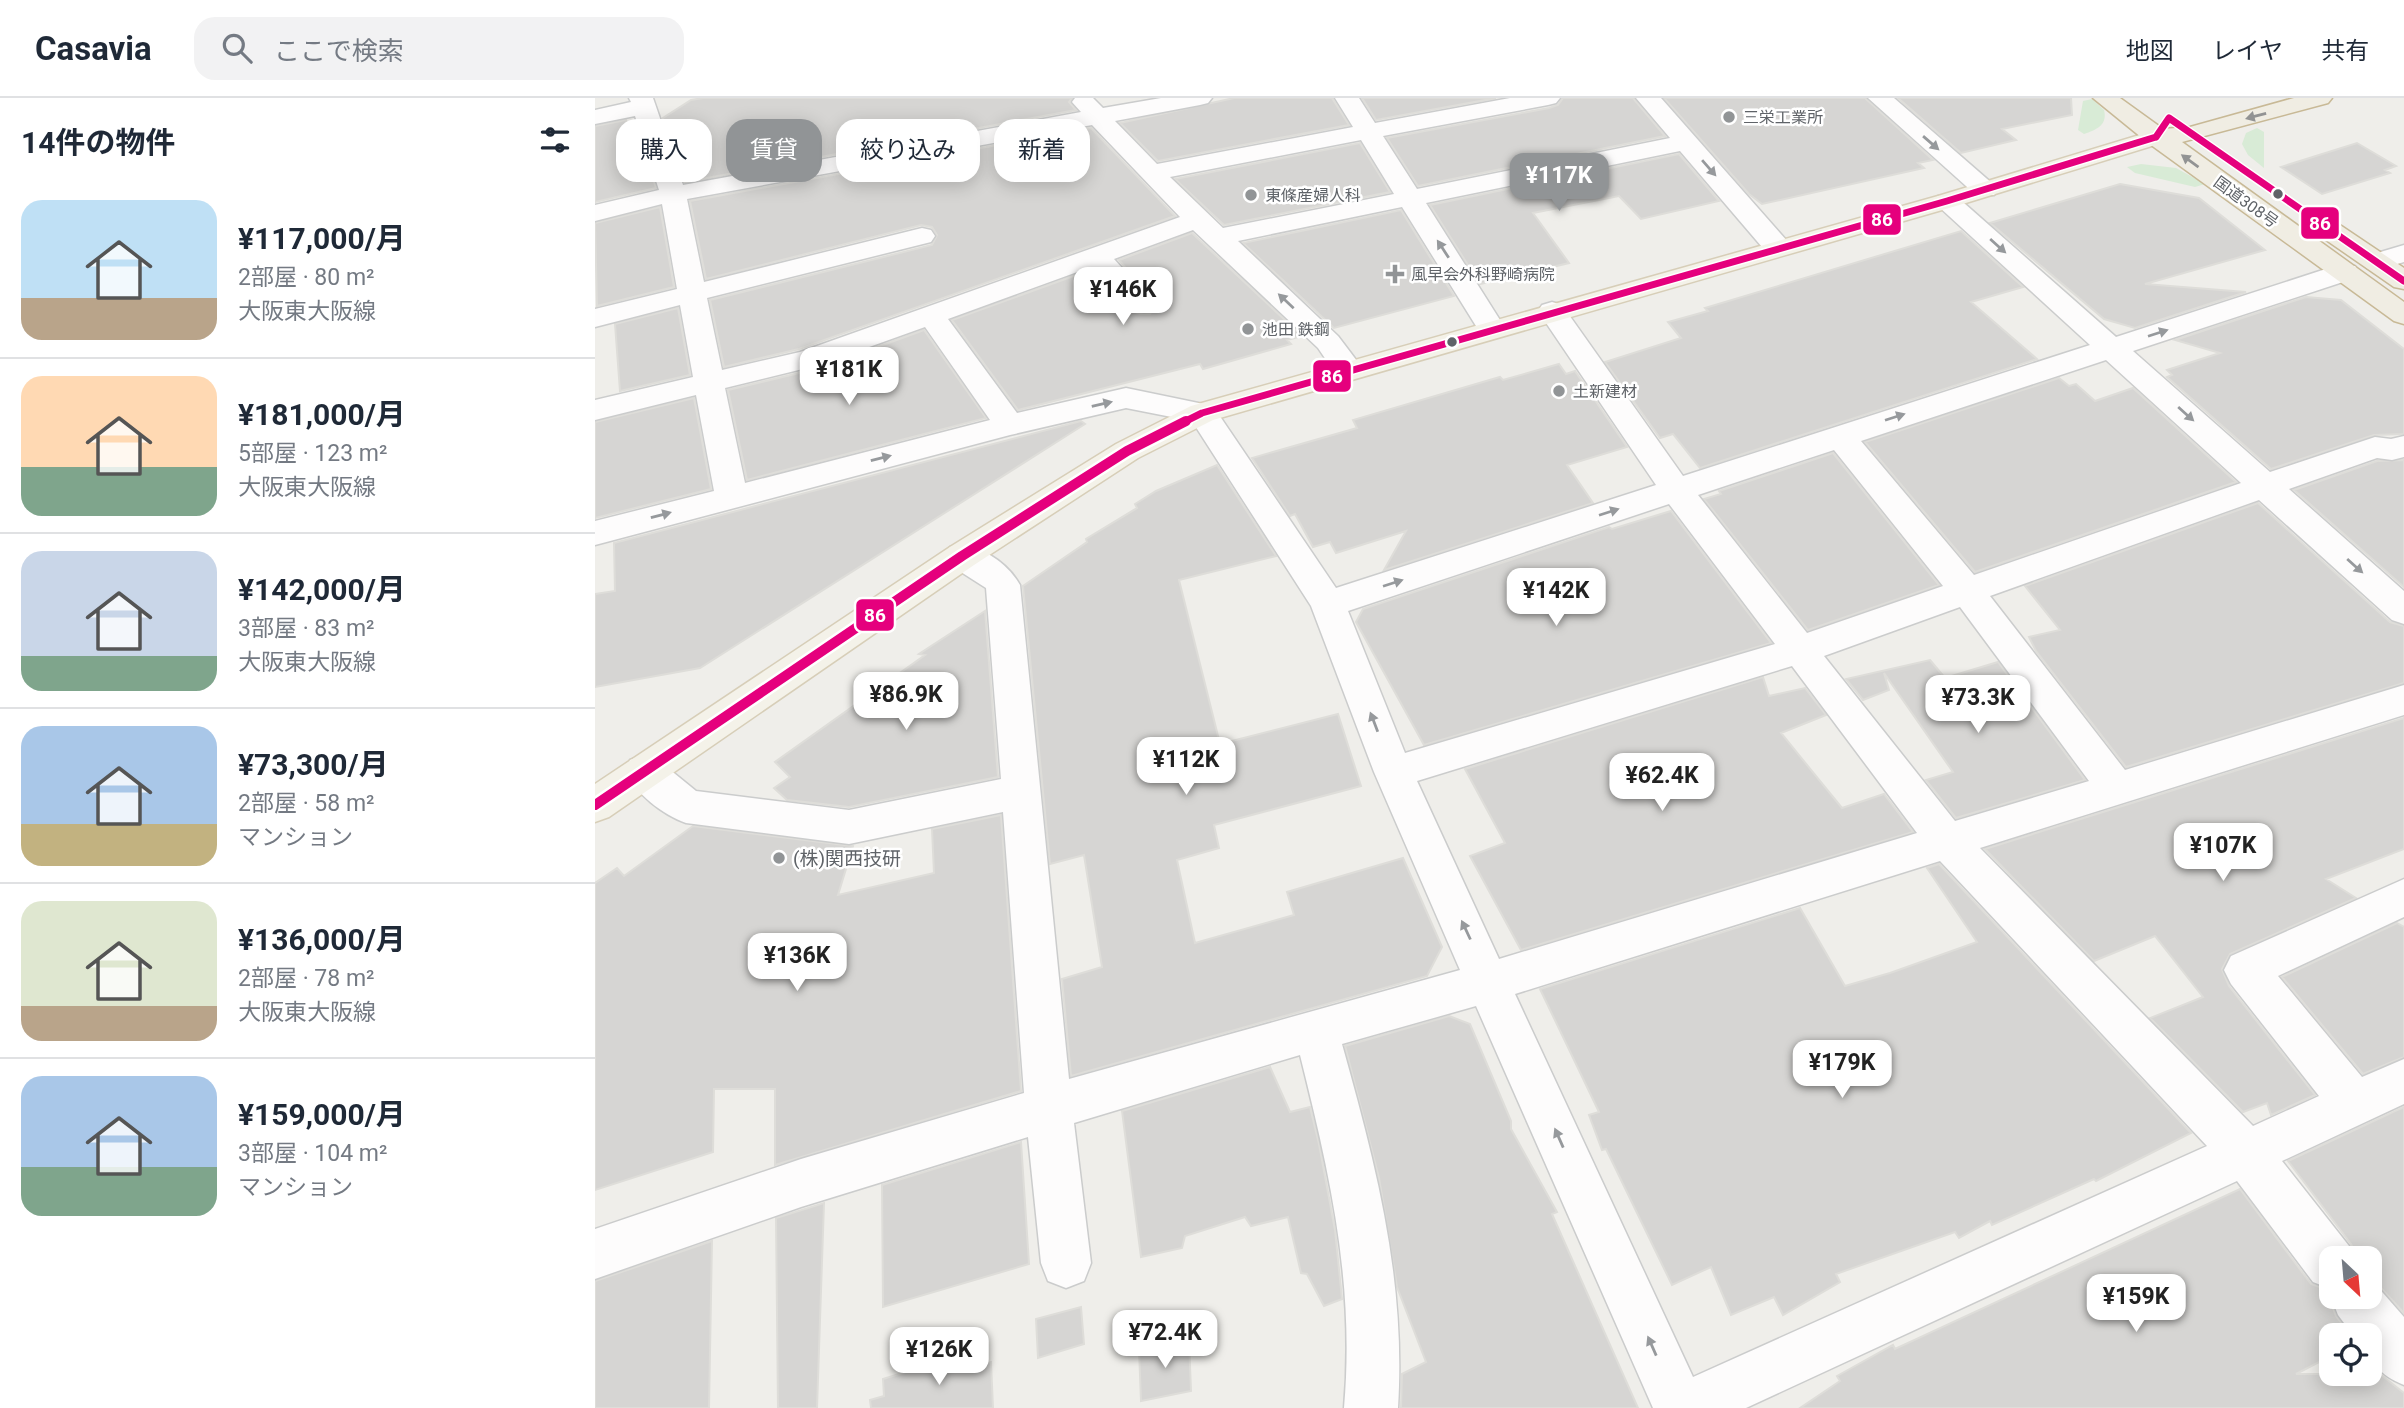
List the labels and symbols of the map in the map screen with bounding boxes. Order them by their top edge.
place label: 三栄工業所 [1743,108,1823,127]
marker: 三栄工業所 [1721,109,1737,125]
one-way arrow [2245,111,2267,122]
one-way arrow [1922,135,1940,151]
pin: ¥117K [1510,153,1608,213]
one-way arrow [2180,154,2199,168]
one-way arrow [1701,159,1716,176]
street label: 国道308号 [2210,172,2282,232]
place label: 東條産婦人科 [1265,186,1361,205]
marker: 東條産婦人科 [1243,187,1259,203]
unlabelled marker [2271,187,2285,201]
line badge: 86 [1862,203,1902,236]
line badge: 86 [2300,206,2340,240]
text: 86 [1871,208,1893,231]
text: 86 [2309,212,2331,235]
one-way arrow [1989,238,2007,254]
one-way arrow [1436,240,1449,259]
marker: 風早会外科野崎病院 [1385,264,1405,284]
place label: 風早会外科野崎病院 [1411,265,1555,284]
pin: ¥146K [1074,268,1172,327]
one-way arrow [1278,293,1295,309]
place label: 池田 鉄鋼 [1262,320,1330,339]
marker: 池田 鉄鋼 [1240,321,1256,337]
one-way arrow [2148,327,2169,338]
unlabelled marker [1445,335,1459,349]
pin: ¥181K [800,348,898,407]
line badge: 86 [1312,359,1352,393]
text: 86 [1321,365,1343,388]
place label: 土新建材 [1573,382,1637,401]
marker: 土新建材 [1551,383,1567,399]
one-way arrow [1091,398,1113,409]
one-way arrow [2177,406,2194,422]
one-way arrow [1884,412,1905,422]
one-way arrow [870,452,892,463]
one-way arrow [1599,506,1620,517]
one-way arrow [650,509,672,520]
one-way arrow [2346,558,2363,574]
pin: ¥142K [1507,568,1605,628]
one-way arrow [1382,577,1403,587]
line badge: 86 [855,598,895,632]
text: 86 [864,604,886,627]
pin: ¥86.9K [849,672,963,732]
pin: ¥73.3K [1921,676,2035,735]
one-way arrow [1369,712,1380,733]
pin: ¥112K [1137,738,1235,797]
pin: ¥62.4K [1605,754,1719,813]
pin: ¥107K [2174,824,2272,883]
place label: (株)関西技研 [793,847,901,870]
marker: (株)関西技研 [771,850,787,866]
one-way arrow [1460,920,1471,941]
pin: ¥136K [748,934,846,993]
pin: ¥179K [1793,1040,1891,1100]
one-way arrow [1553,1128,1565,1148]
north arrow [2319,1246,2382,1309]
pin: ¥159K [2087,1274,2185,1334]
pin: ¥72.4K [1108,1310,1222,1370]
pin: ¥126K [890,1328,988,1387]
one-way arrow [1646,1335,1657,1356]

